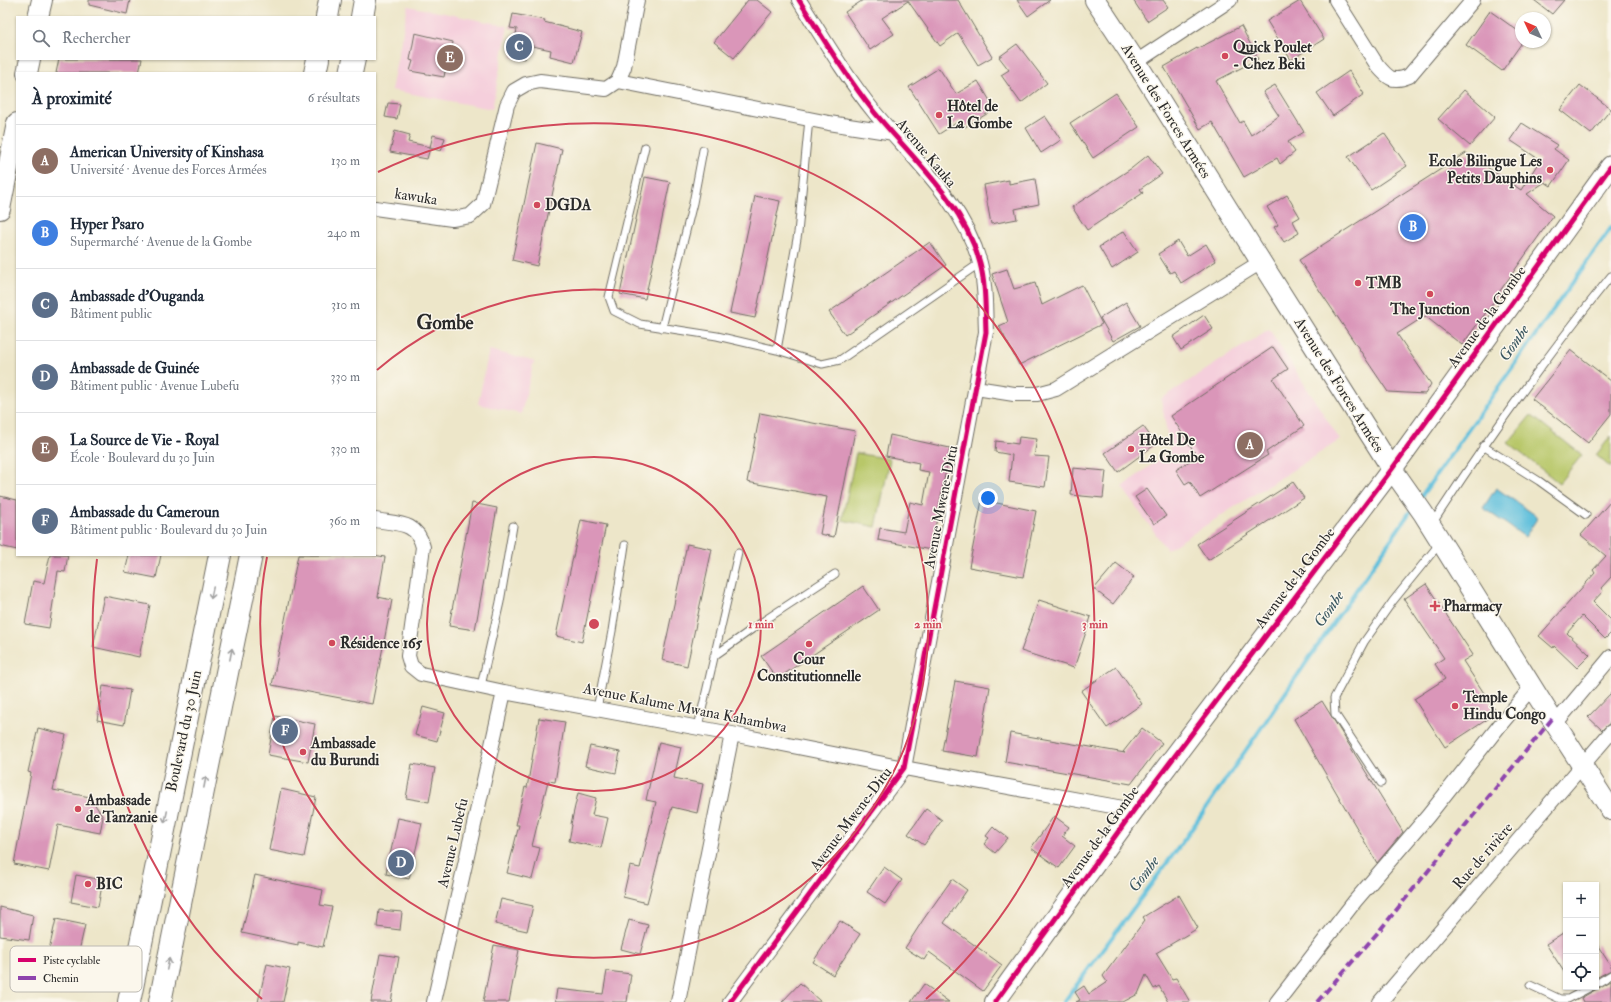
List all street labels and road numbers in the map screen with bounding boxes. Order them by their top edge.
street label: Avenue des Forces Armées [1116,39,1215,182]
street label: Avenue Kauka [891,114,961,192]
street label: kawuka [393,184,440,210]
street label: Avenue de la Gombe [1444,263,1530,371]
street label: Avenue des Forces Armées [1289,313,1388,456]
street label: Avenue Mwene-Ditu [920,443,962,571]
street label: Avenue de la Gombe [1251,524,1339,632]
street label: Boulevard du 30 Juin [162,668,207,794]
street label: Avenue Kalume Mwana Kahambwa [580,679,789,737]
street label: Avenue Mwene-Ditu [805,763,896,876]
street label: Avenue de la Gombe [1057,783,1143,891]
street label: Avenue Lubefu [433,796,473,891]
street label: Rue de rivière [1449,819,1517,893]

